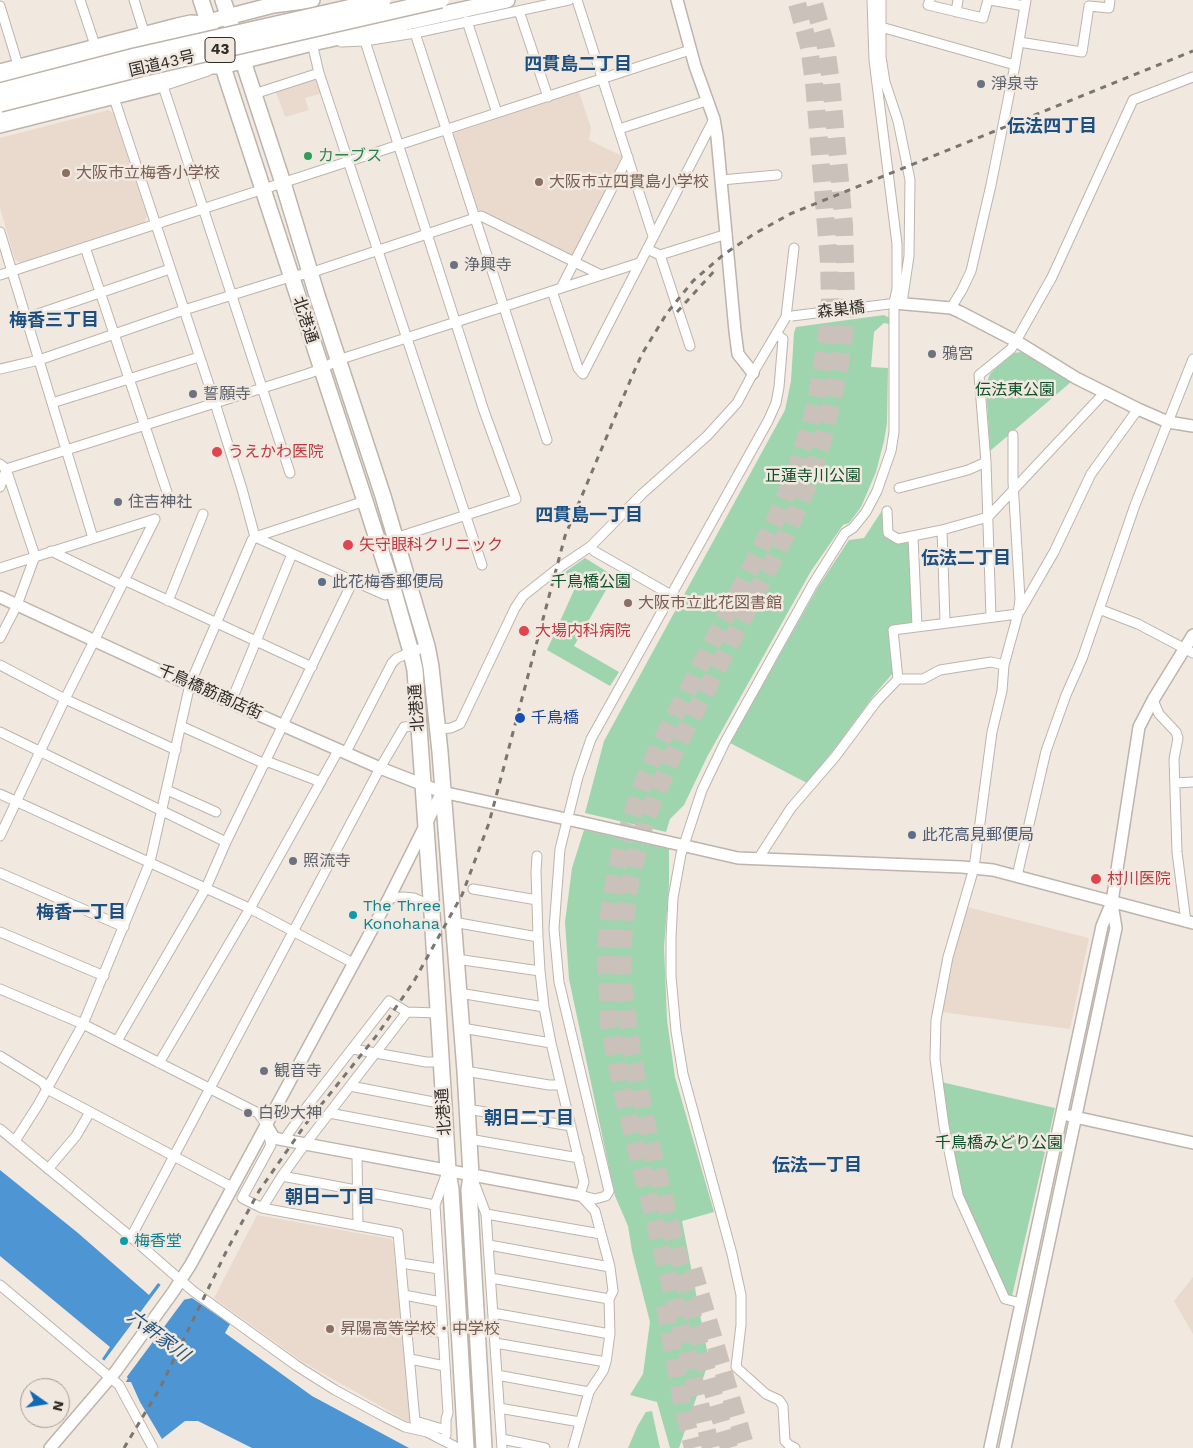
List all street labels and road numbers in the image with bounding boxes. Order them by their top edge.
road number: 43 [205,38,235,62]
street label: 国道43号 [127,47,197,81]
street label: 北港通 [288,294,322,346]
street label: 森巣橋 [816,298,866,322]
street label: 千鳥橋筋商店街 [155,660,265,724]
street label: 北港通 [406,683,428,733]
street label: 北港通 [433,1087,455,1137]

